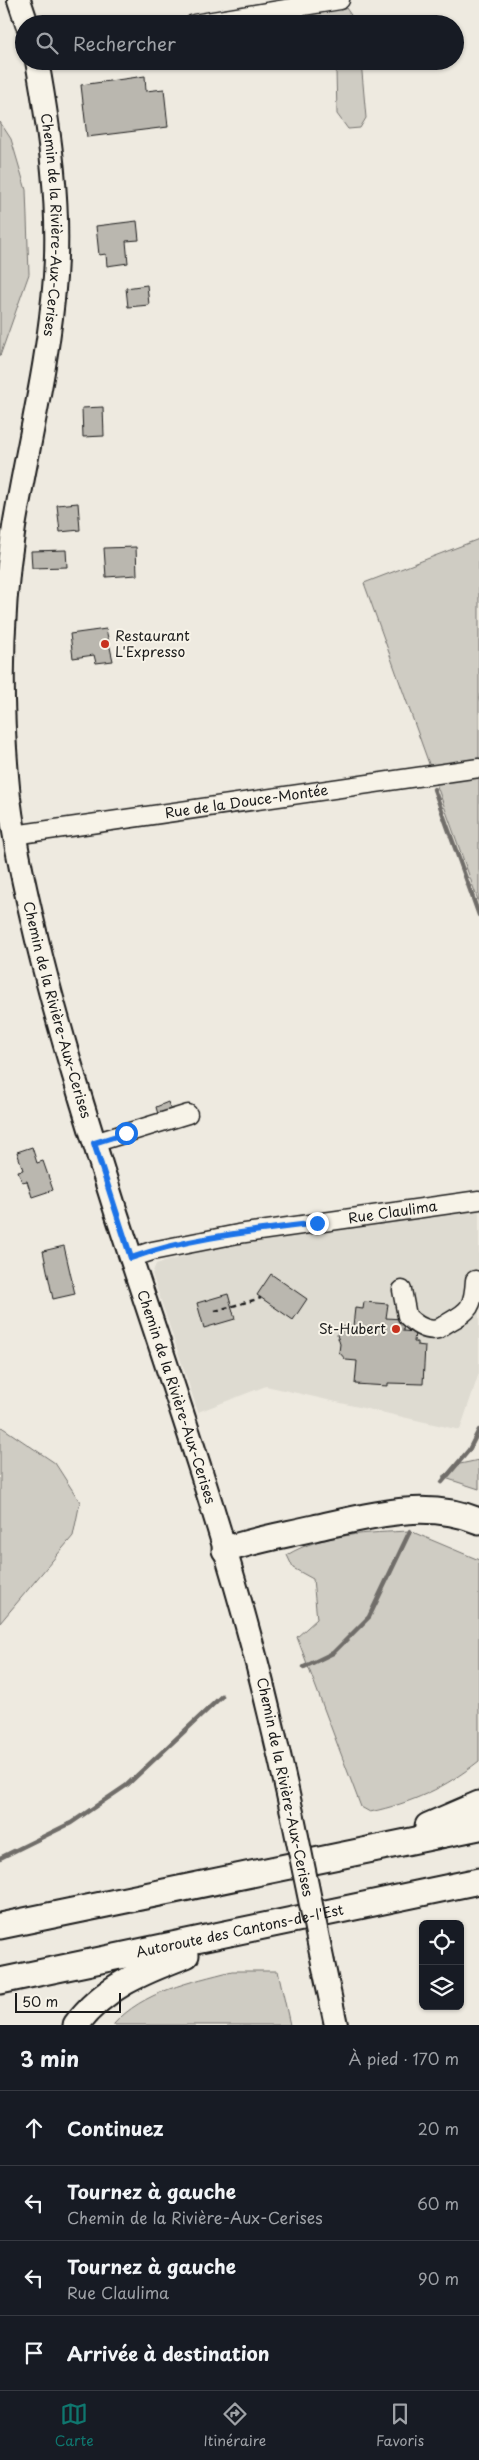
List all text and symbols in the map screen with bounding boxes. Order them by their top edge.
search box [15,15,464,70]
icon: search [33,29,61,57]
text: Rechercher [73,29,176,57]
street label: Chemin de la Rivière-Aux-Cerises [36,112,67,338]
place label: Restaurant L'Expresso [115,625,190,662]
marker: Restaurant L'Expresso [99,638,111,650]
street label: Rue de la Douce-Montée [163,779,330,823]
street label: Chemin de la Rivière-Aux-Cerises [18,899,97,1121]
route start [115,1122,138,1145]
street label: Rue Claulima [347,1195,439,1228]
route end [306,1212,329,1235]
street label: Chemin de la Rivière-Aux-Cerises [132,1287,221,1506]
place label: St-Hubert [319,1318,386,1339]
marker: St-Hubert [390,1323,402,1335]
street label: Chemin de la Rivière-Aux-Cerises [252,1675,319,1898]
street label: Autoroute des Cantons-de-l'Est [134,1899,346,1962]
map controls [419,1920,464,2010]
button: locate [419,1920,464,1965]
button: layers [419,1965,464,2010]
scale bar [15,1990,121,2013]
text: 50 m [22,1991,58,2012]
text: 3 min [20,2042,79,2074]
text: À pied · 170 m [349,2046,459,2070]
icon: ahead [20,2114,48,2142]
text: Continuez [67,2114,164,2142]
text: 20 m [418,2116,459,2140]
text: Tournez à gauche [67,2177,236,2205]
icon: left [20,2189,48,2217]
text: 60 m [417,2191,459,2215]
text: Chemin de la Rivière-Aux-Cerises [67,2205,323,2229]
text: Tournez à gauche [67,2252,236,2280]
icon: left [20,2264,48,2292]
text: 90 m [418,2266,459,2290]
text: Rue Claulima [67,2280,169,2304]
icon: arrive [20,2339,48,2367]
text: Arrivée à destination [67,2339,270,2367]
tab: Carte [55,2400,94,2451]
tab: Itinéraire [203,2400,266,2451]
tab: Favoris [376,2400,424,2451]

